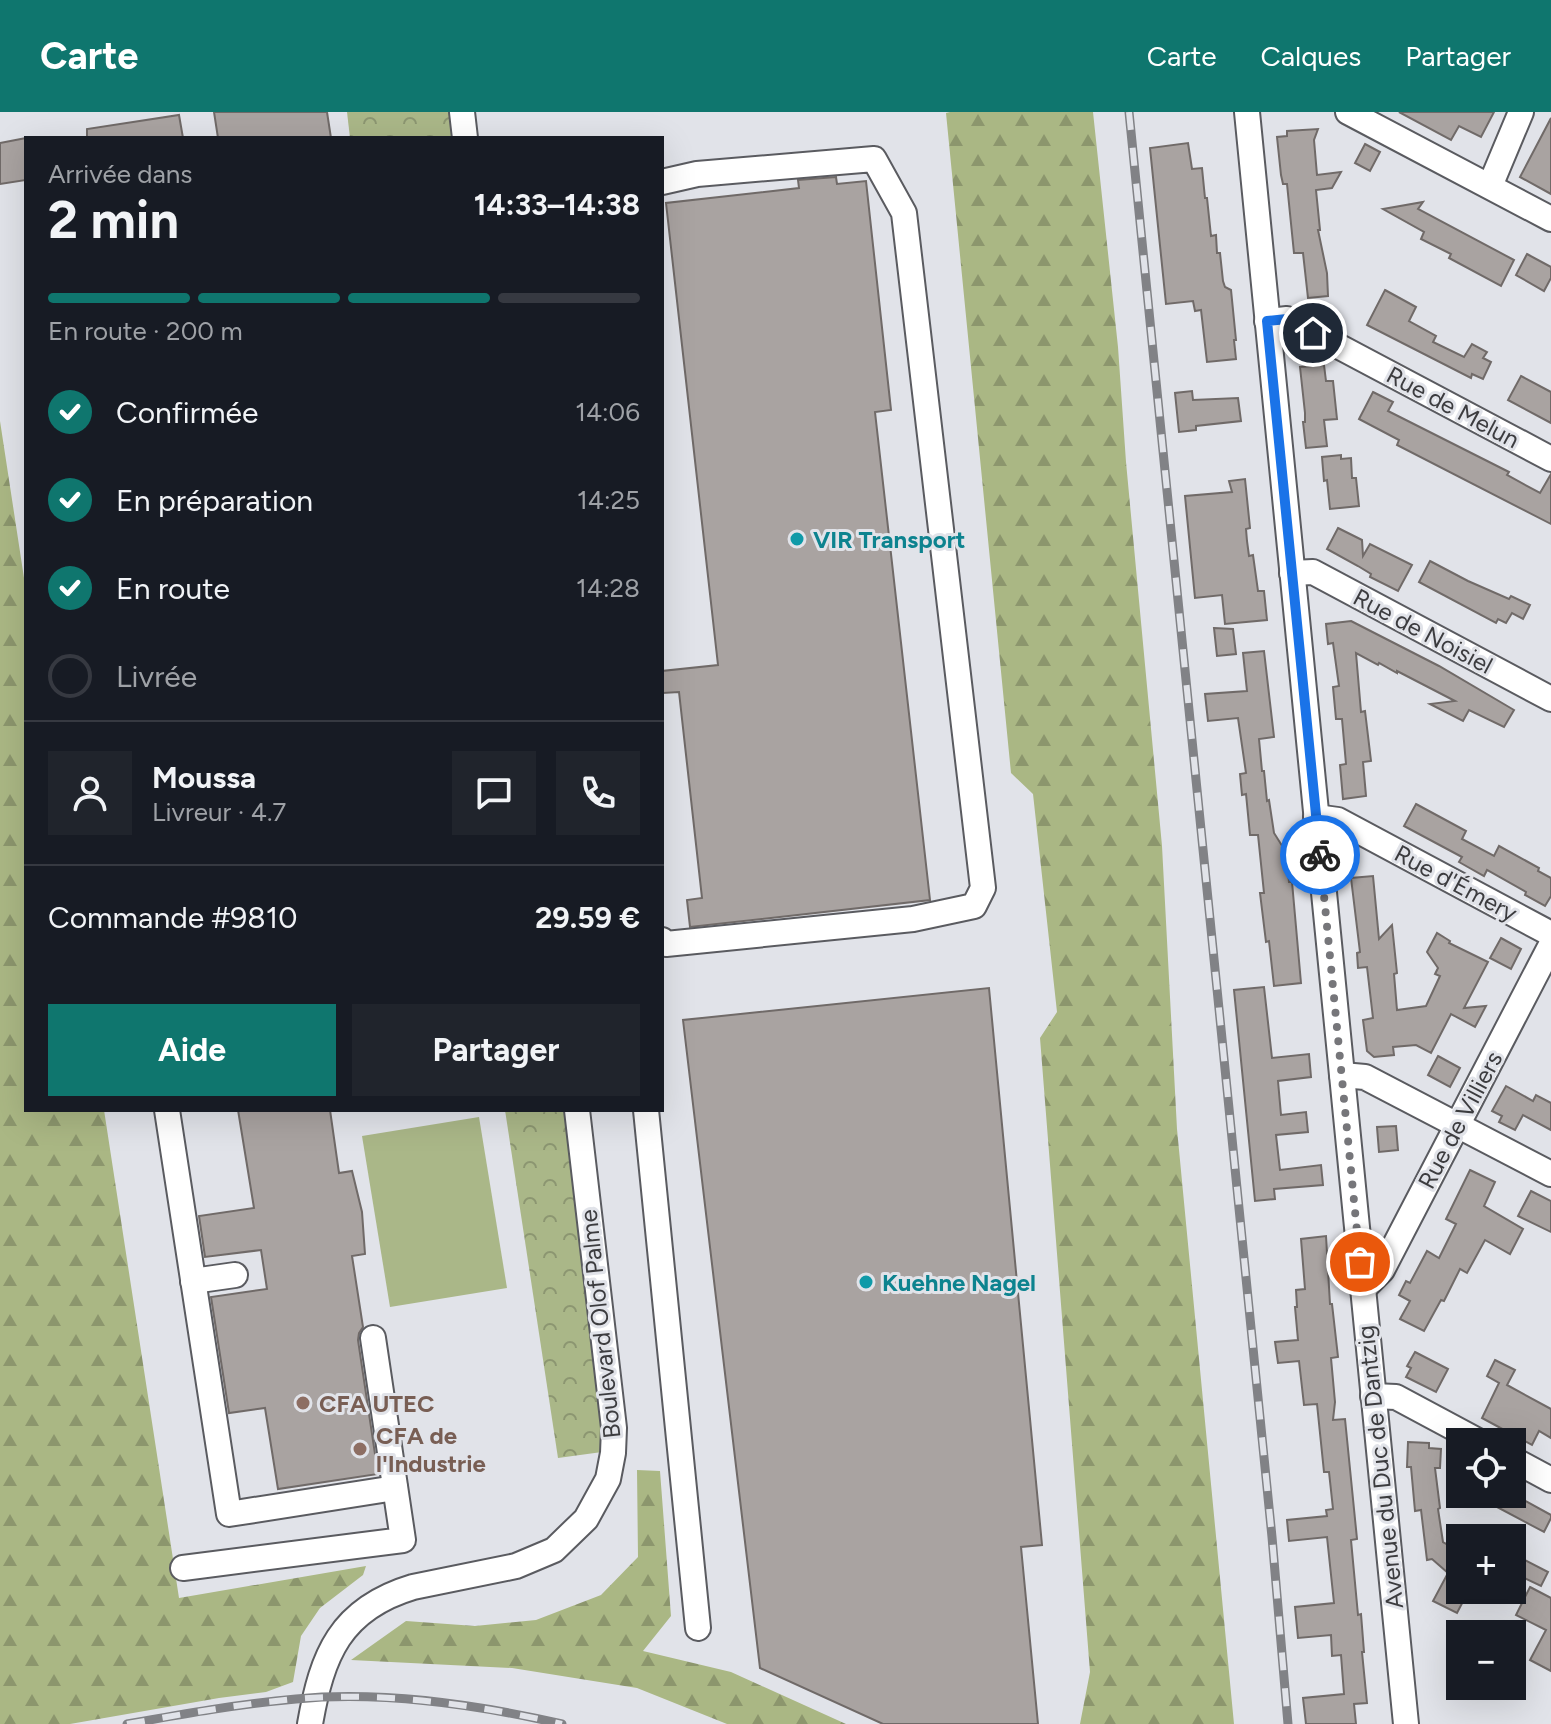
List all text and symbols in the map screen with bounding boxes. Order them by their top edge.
text: Carte [40,33,138,79]
text: Carte [1147,39,1217,73]
text: Calques [1261,39,1361,73]
text: Partager [1405,39,1511,73]
text: Arrivée dans [48,158,192,190]
text: 14:33–14:38 [474,186,640,223]
text: 2 min [48,189,179,251]
pin [1279,299,1347,367]
icon: home [1291,311,1335,355]
text: En route · 200 m [48,315,243,347]
street label: Rue de Melun [1382,360,1524,454]
icon: check [48,390,92,434]
text: Confirmée [116,394,258,431]
text: 14:06 [575,396,640,428]
icon: check [48,478,92,522]
text: En préparation [116,482,313,519]
text: 14:25 [577,484,640,516]
place label: VIR Transport [813,525,965,554]
marker: VIR Transport [788,530,806,548]
icon: check [48,566,92,610]
text: En route [116,570,230,607]
text: 14:28 [576,572,640,604]
street label: Rue de Noisiel [1348,582,1498,680]
text: Livrée [116,658,197,695]
button: person [48,751,132,835]
button: chat [452,751,536,835]
button: phone [556,751,640,835]
text: Moussa [152,759,256,796]
text: Livreur · 4.7 [152,796,286,828]
courier [1280,815,1360,895]
icon: bike [1298,833,1342,877]
street label: Rue d'Émery [1390,839,1523,928]
text: Commande #9810 [48,899,297,936]
text: 29.59 € [535,899,640,936]
button: Aide [48,1004,336,1096]
button: Partager [352,1004,640,1096]
street label: Rue de Villiers [1412,1046,1508,1194]
street label: Boulevard Olof Palme [574,1208,626,1440]
pin [1326,1228,1394,1296]
icon: bag [1338,1240,1382,1284]
place label: Kuehne Nagel [882,1268,1036,1297]
marker: Kuehne Nagel [857,1273,875,1291]
street label: Avenue du Duc de Dantzig [1351,1324,1409,1610]
place label: CFA UTEC [319,1389,435,1418]
marker: CFA UTEC [294,1394,312,1412]
place label: CFA de l'Industrie [376,1421,486,1478]
map controls [1446,1428,1526,1700]
button: locate [1446,1428,1526,1508]
marker: CFA de l'Industrie [351,1440,369,1458]
button: + [1446,1524,1526,1604]
button: − [1446,1620,1526,1700]

